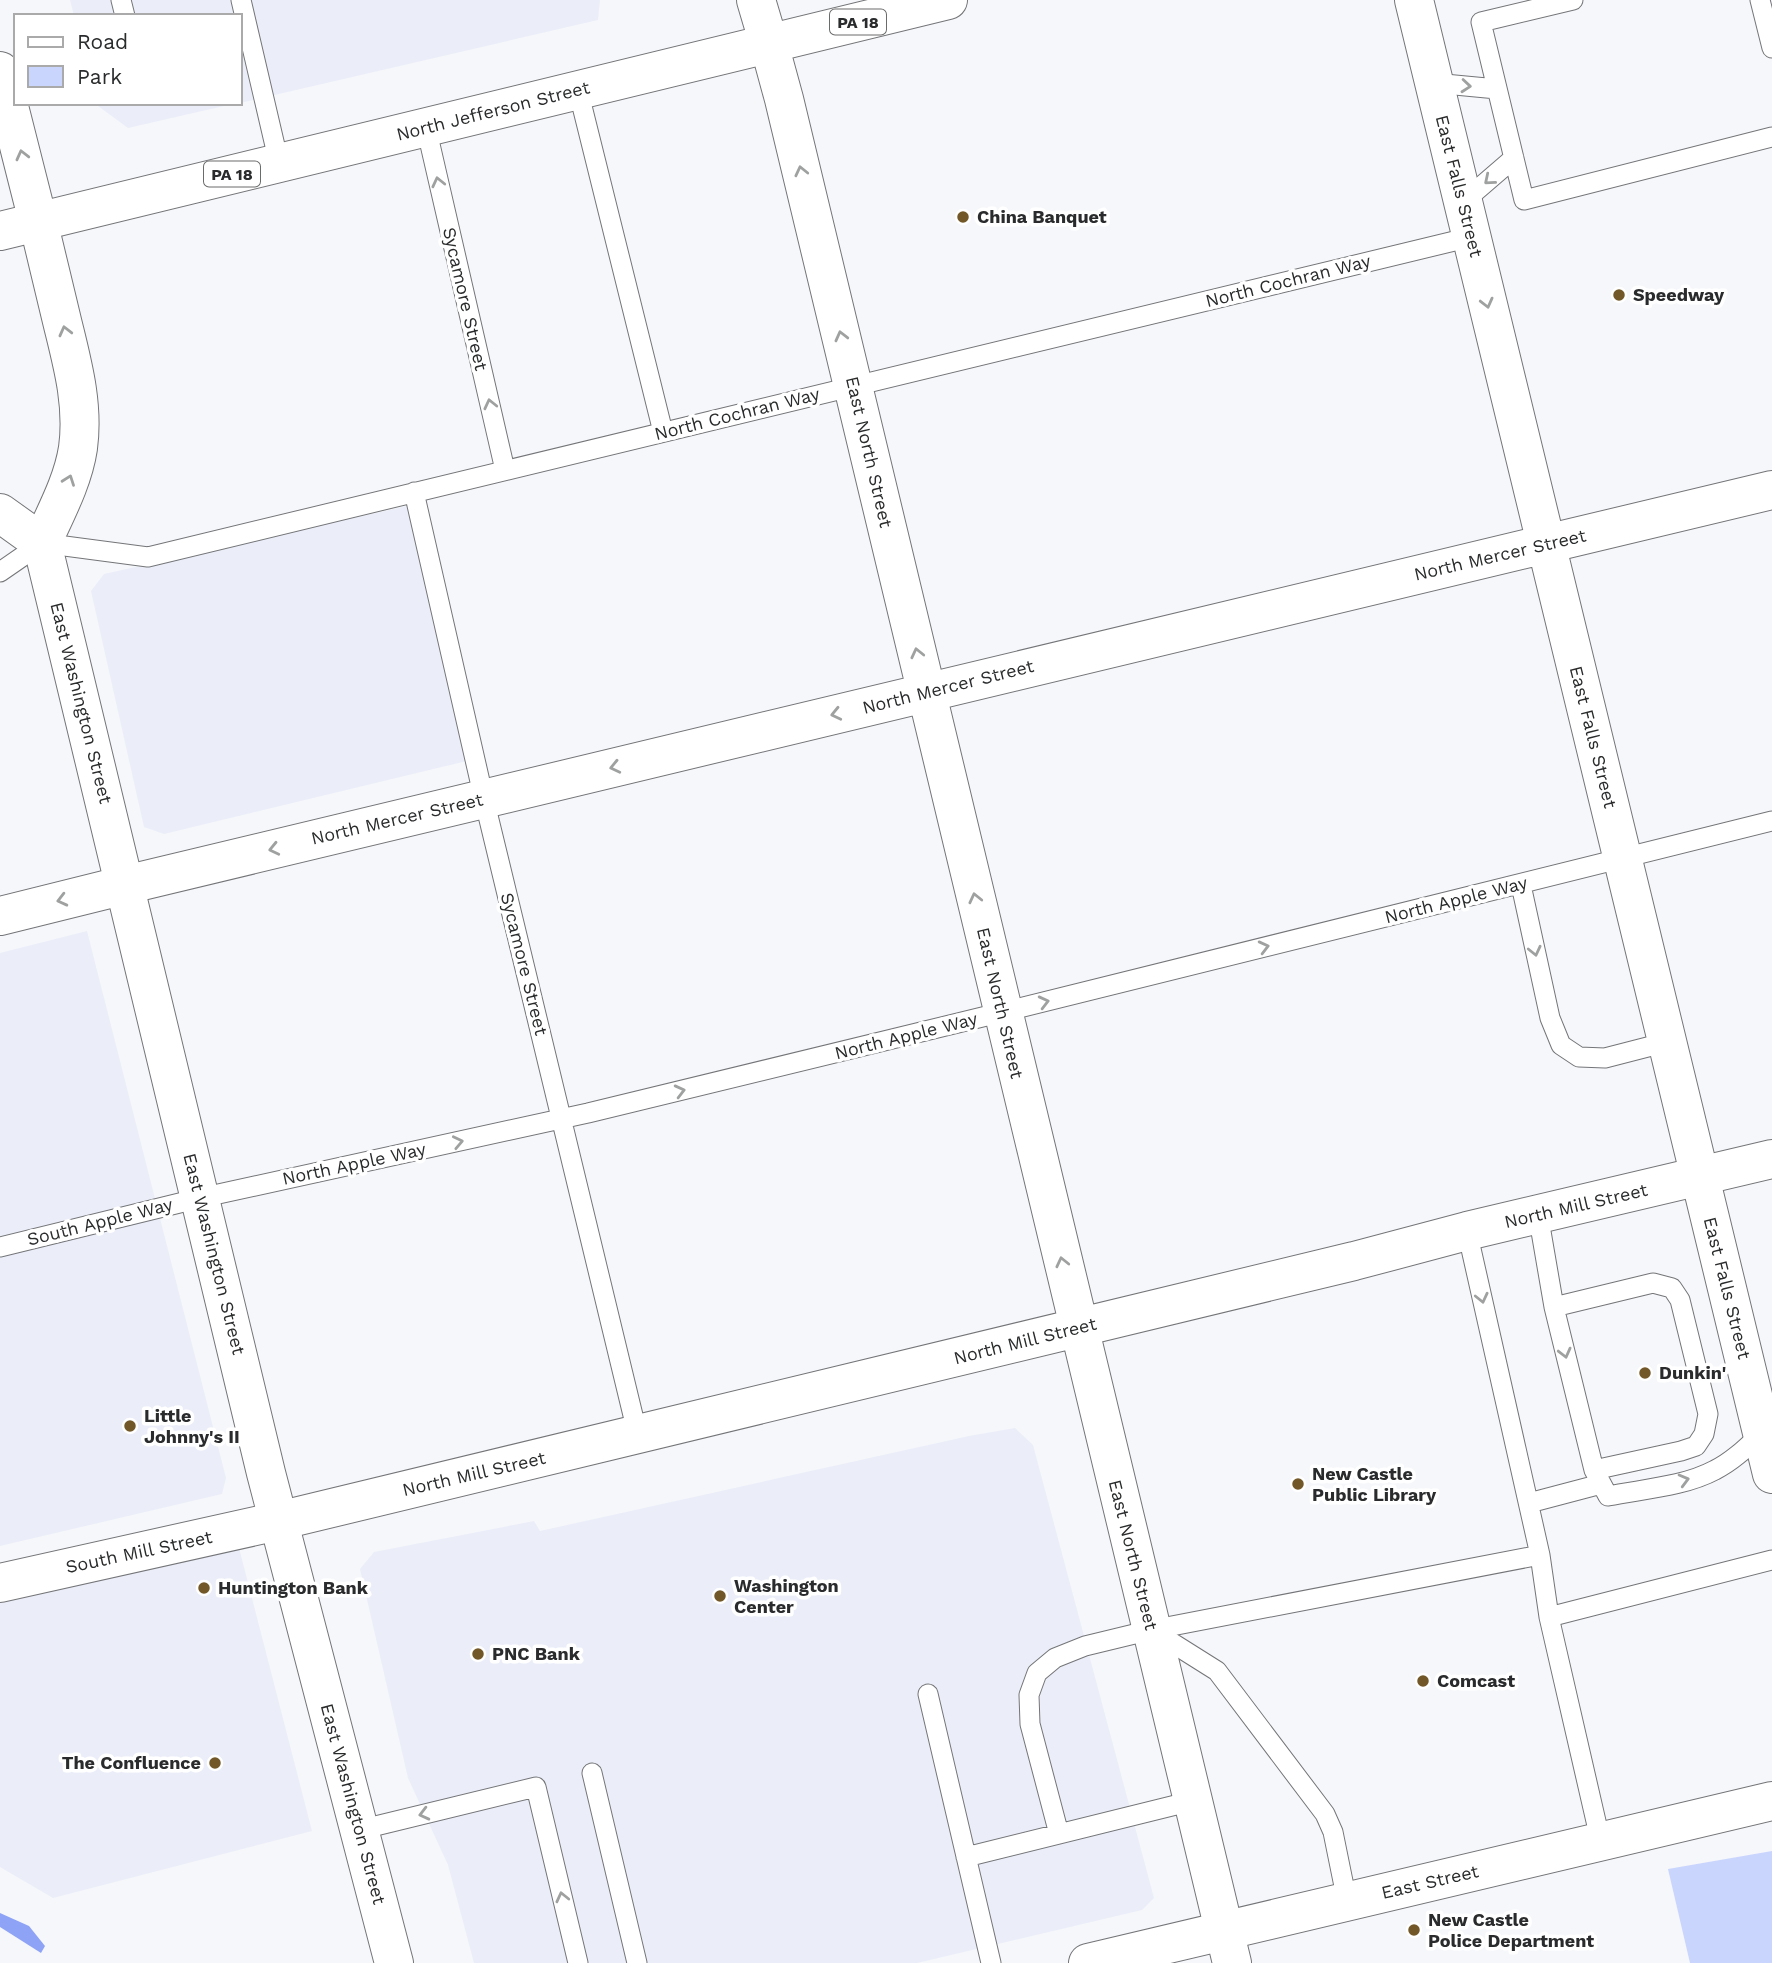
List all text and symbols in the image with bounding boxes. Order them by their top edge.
road number: PA 18 [830,10,886,34]
legend [14,14,242,105]
text: Road [77,29,128,54]
text: Park [77,64,122,89]
street label: North Jefferson Street [394,76,592,145]
one-way arrow [1461,78,1472,93]
street label: East Falls Street [1432,113,1487,260]
one-way arrow [16,149,30,161]
road number: PA 18 [204,162,260,186]
one-way arrow [795,165,809,177]
one-way arrow [1484,172,1496,185]
one-way arrow [432,176,447,188]
place label: China Banquet [977,206,1107,227]
marker: China Banquet [955,209,971,225]
street label: Sycamore Street [439,225,492,373]
street label: North Cochran Way [1203,250,1373,311]
place label: Speedway [1633,284,1725,305]
marker: Speedway [1611,287,1627,303]
one-way arrow [1479,297,1493,309]
one-way arrow [59,325,73,337]
one-way arrow [835,330,849,342]
street label: East North Street [842,374,897,530]
street label: North Cochran Way [652,383,822,444]
one-way arrow [483,398,498,410]
one-way arrow [61,474,75,486]
street label: North Mercer Street [1412,524,1588,585]
street label: East Washington Street [46,600,117,806]
one-way arrow [910,647,925,659]
street label: North Mercer Street [860,655,1036,718]
street label: East Falls Street [1566,664,1621,811]
one-way arrow [830,706,842,720]
one-way arrow [609,759,621,773]
street label: North Mercer Street [309,788,485,849]
one-way arrow [268,841,280,855]
street label: North Apple Way [1382,871,1530,927]
street label: Sycamore Street [497,890,552,1038]
one-way arrow [56,892,68,906]
one-way arrow [969,892,983,904]
street label: East North Street [973,925,1028,1081]
one-way arrow [1258,941,1270,955]
one-way arrow [1527,945,1542,957]
one-way arrow [1038,996,1050,1010]
street label: North Apple Way [832,1007,980,1063]
one-way arrow [674,1084,686,1099]
one-way arrow [452,1135,464,1150]
street label: North Apple Way [280,1138,428,1189]
street label: East Washington Street [179,1151,250,1357]
street label: North Mill Street [1502,1179,1650,1232]
street label: South Apple Way [25,1193,175,1250]
street label: East Falls Street [1700,1215,1755,1362]
one-way arrow [1056,1256,1070,1268]
one-way arrow [1474,1292,1489,1304]
street label: North Mill Street [951,1313,1099,1368]
one-way arrow [1557,1347,1571,1359]
place label: Dunkin' [1659,1362,1726,1383]
marker: Dunkin' [1637,1365,1653,1381]
place label: Little Johnny's II [144,1405,240,1447]
marker: Little Johnny's II [122,1418,138,1434]
street label: North Mill Street [400,1447,548,1500]
place label: New Castle Public Library [1312,1463,1437,1505]
one-way arrow [1677,1474,1689,1488]
marker: New Castle Public Library [1290,1476,1306,1492]
street label: East North Street [1105,1477,1162,1633]
street label: South Mill Street [64,1526,214,1577]
place label: Washington Center [734,1575,839,1617]
place label: Huntington Bank [218,1577,369,1598]
marker: Huntington Bank [196,1580,212,1596]
marker: Washington Center [712,1588,728,1604]
place label: PNC Bank [492,1643,581,1664]
marker: PNC Bank [470,1646,486,1662]
place label: Comcast [1437,1670,1515,1691]
marker: Comcast [1415,1673,1431,1689]
street label: East Washington Street [317,1701,391,1907]
place label: The Confluence [62,1752,201,1773]
marker: The Confluence [207,1755,223,1771]
one-way arrow [418,1806,430,1820]
street label: East Street [1379,1860,1481,1903]
one-way arrow [556,1891,570,1903]
place label: New Castle Police Department [1428,1909,1594,1951]
marker: New Castle Police Department [1406,1922,1422,1938]

